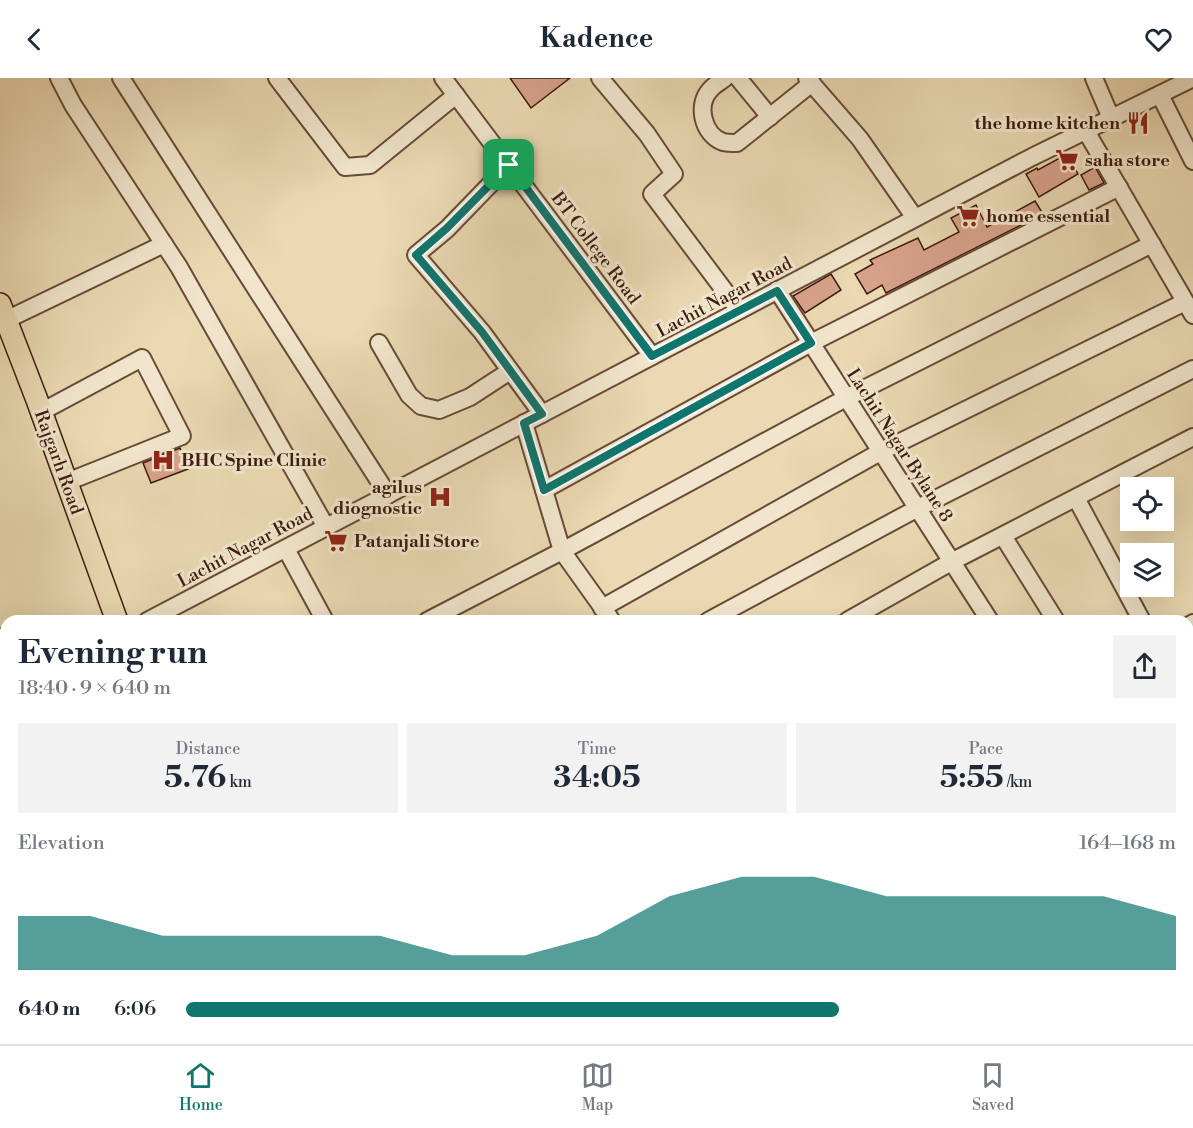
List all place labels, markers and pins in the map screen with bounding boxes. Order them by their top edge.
restaurant icon: the home kitchen [1125,110,1151,136]
place label: the home kitchen [974,112,1120,135]
pin [483,139,534,190]
supermarket icon: saha store [1054,147,1080,173]
place label: saha store [1085,149,1170,172]
supermarket icon: home essential [955,203,981,229]
place label: home essential [986,205,1110,228]
hospital icon: BHC Spine Clinic [150,447,176,473]
place label: BHC Spine Clinic [181,449,327,472]
place label: agilus diognostic [333,476,422,520]
hospital icon: agilus diognostic [427,484,453,510]
supermarket icon: Patanjali Store [323,528,349,554]
place label: Patanjali Store [354,530,480,553]

